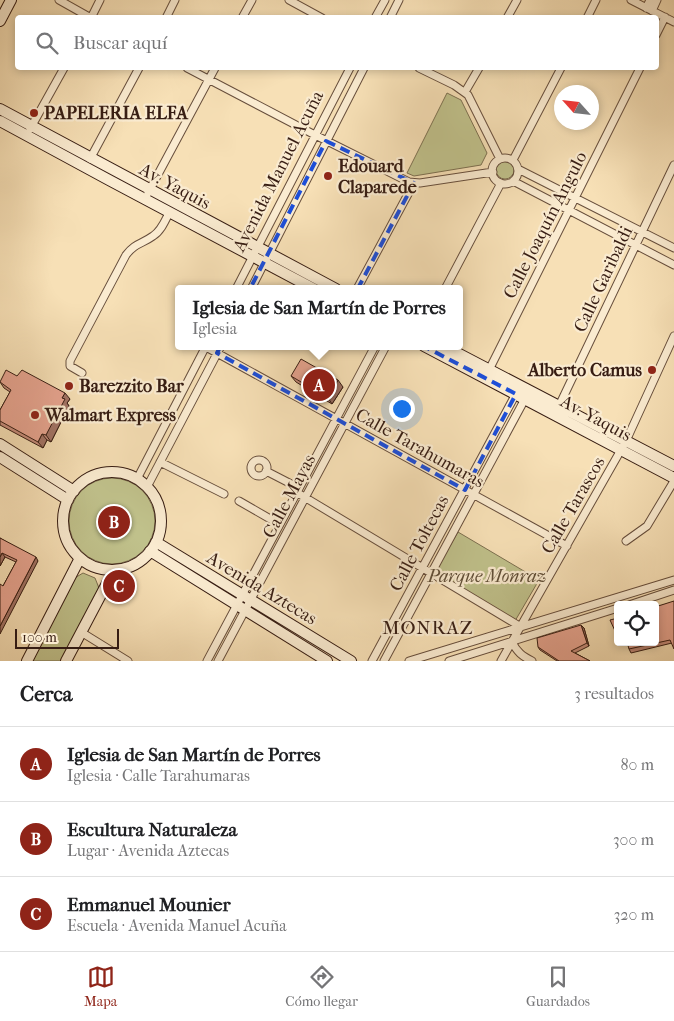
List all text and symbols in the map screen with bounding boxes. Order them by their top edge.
search box [15,15,659,70]
icon: search [33,29,61,57]
text: Buscar aquí [73,32,167,54]
north arrow [554,85,599,130]
street label: Avenida Manuel Acuña [228,87,328,256]
place label: PAPELERIA ELFA [44,103,189,124]
marker: PAPELERIA ELFA [28,107,40,119]
street label: Calle Joaquín Angulo [499,148,592,302]
place label: Edouard Claparede [338,156,417,198]
street label: Av. Yaquis [135,158,214,214]
marker: Edouard Claparede [322,170,334,182]
street label: Calle Garibaldi [570,222,637,336]
popup [175,285,463,350]
text: Iglesia de San Martín de Porres [192,297,446,319]
text: Iglesia [192,319,237,338]
place label: Alberto Camus [527,360,642,381]
marker: Alberto Camus [646,364,658,376]
pin: A [303,366,335,404]
place label: Barezzito Bar [79,376,184,397]
marker: Barezzito Bar [63,380,75,392]
street label: Av. Yaquis [556,390,635,446]
your location [389,396,415,422]
street label: Calle Tarahumaras [352,404,488,493]
place label: Walmart Express [44,405,176,426]
marker: Walmart Express [29,409,41,421]
street label: Calle Mayas [259,450,320,542]
street label: Calle Tarascos [537,453,610,557]
street label: Calle Toltecas [385,491,454,595]
pin: B [98,503,130,541]
street label: Avenida Aztecas [202,547,321,630]
park label: Parque Monraz [427,566,546,587]
pin: C [103,567,135,605]
map controls [614,601,659,646]
button: locate [614,601,659,646]
district label: MONRAZ [382,617,474,639]
scale bar [15,626,119,649]
text: 100 m [22,629,57,646]
text: Cerca [20,682,72,706]
text: 3 resultados [574,684,654,703]
text: Iglesia de San Martín de Porres [67,744,321,766]
text: A [31,755,41,774]
text: 80 m [620,755,654,774]
text: Iglesia · Calle Tarahumaras [67,766,250,785]
text: Escultura Naturaleza [67,819,237,841]
text: B [31,830,41,849]
text: 300 m [613,830,654,849]
text: Lugar · Avenida Aztecas [67,841,229,860]
text: Emmanuel Mounier [67,894,230,916]
text: C [31,905,41,924]
text: 320 m [614,905,654,924]
text: Escuela · Avenida Manuel Acuña [67,916,287,935]
tab: Mapa [84,963,117,1010]
tab: Cómo llegar [285,963,358,1010]
tab: Guardados [526,963,590,1010]

